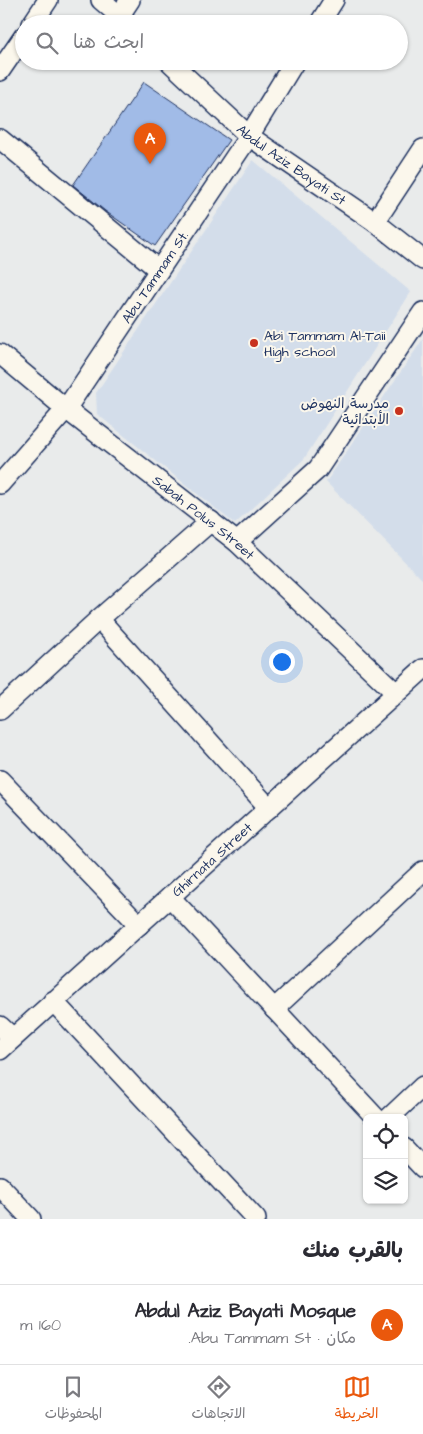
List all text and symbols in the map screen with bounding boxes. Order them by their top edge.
search box [15,15,408,70]
icon: search [33,29,61,57]
text: ابحث هنا [73,29,144,56]
street label: Abdul Aziz Bayati St [232,120,350,211]
pin: A [134,123,166,164]
street label: Abu Tammam St. [117,227,194,328]
place label: Abi Tammam Al-Taii High school [264,326,385,362]
marker: Abi Tammam Al-Taii High school [248,337,260,349]
place label: مدرسة النهوض الأبتدائية [301,394,389,430]
marker: مدرسة النهوض الأبتدائية [393,405,405,417]
street label: Sabah Polus Street [148,471,259,565]
your location [269,649,295,675]
street label: Ghirnata Street [168,818,257,902]
map controls [363,1114,408,1204]
button: locate [363,1114,408,1159]
button: layers [363,1159,408,1204]
text: بالقرب منك [302,1236,403,1265]
text: Abdul Aziz Bayati Mosque [135,1298,356,1325]
text: 160 m [20,1314,61,1336]
text: A [382,1314,392,1336]
text: مكان · Abu Tammam St. [188,1327,356,1349]
tab: المحفوظات [45,1373,102,1426]
tab: الاتجاهات [191,1373,246,1426]
tab: الخريطة [335,1373,378,1426]

